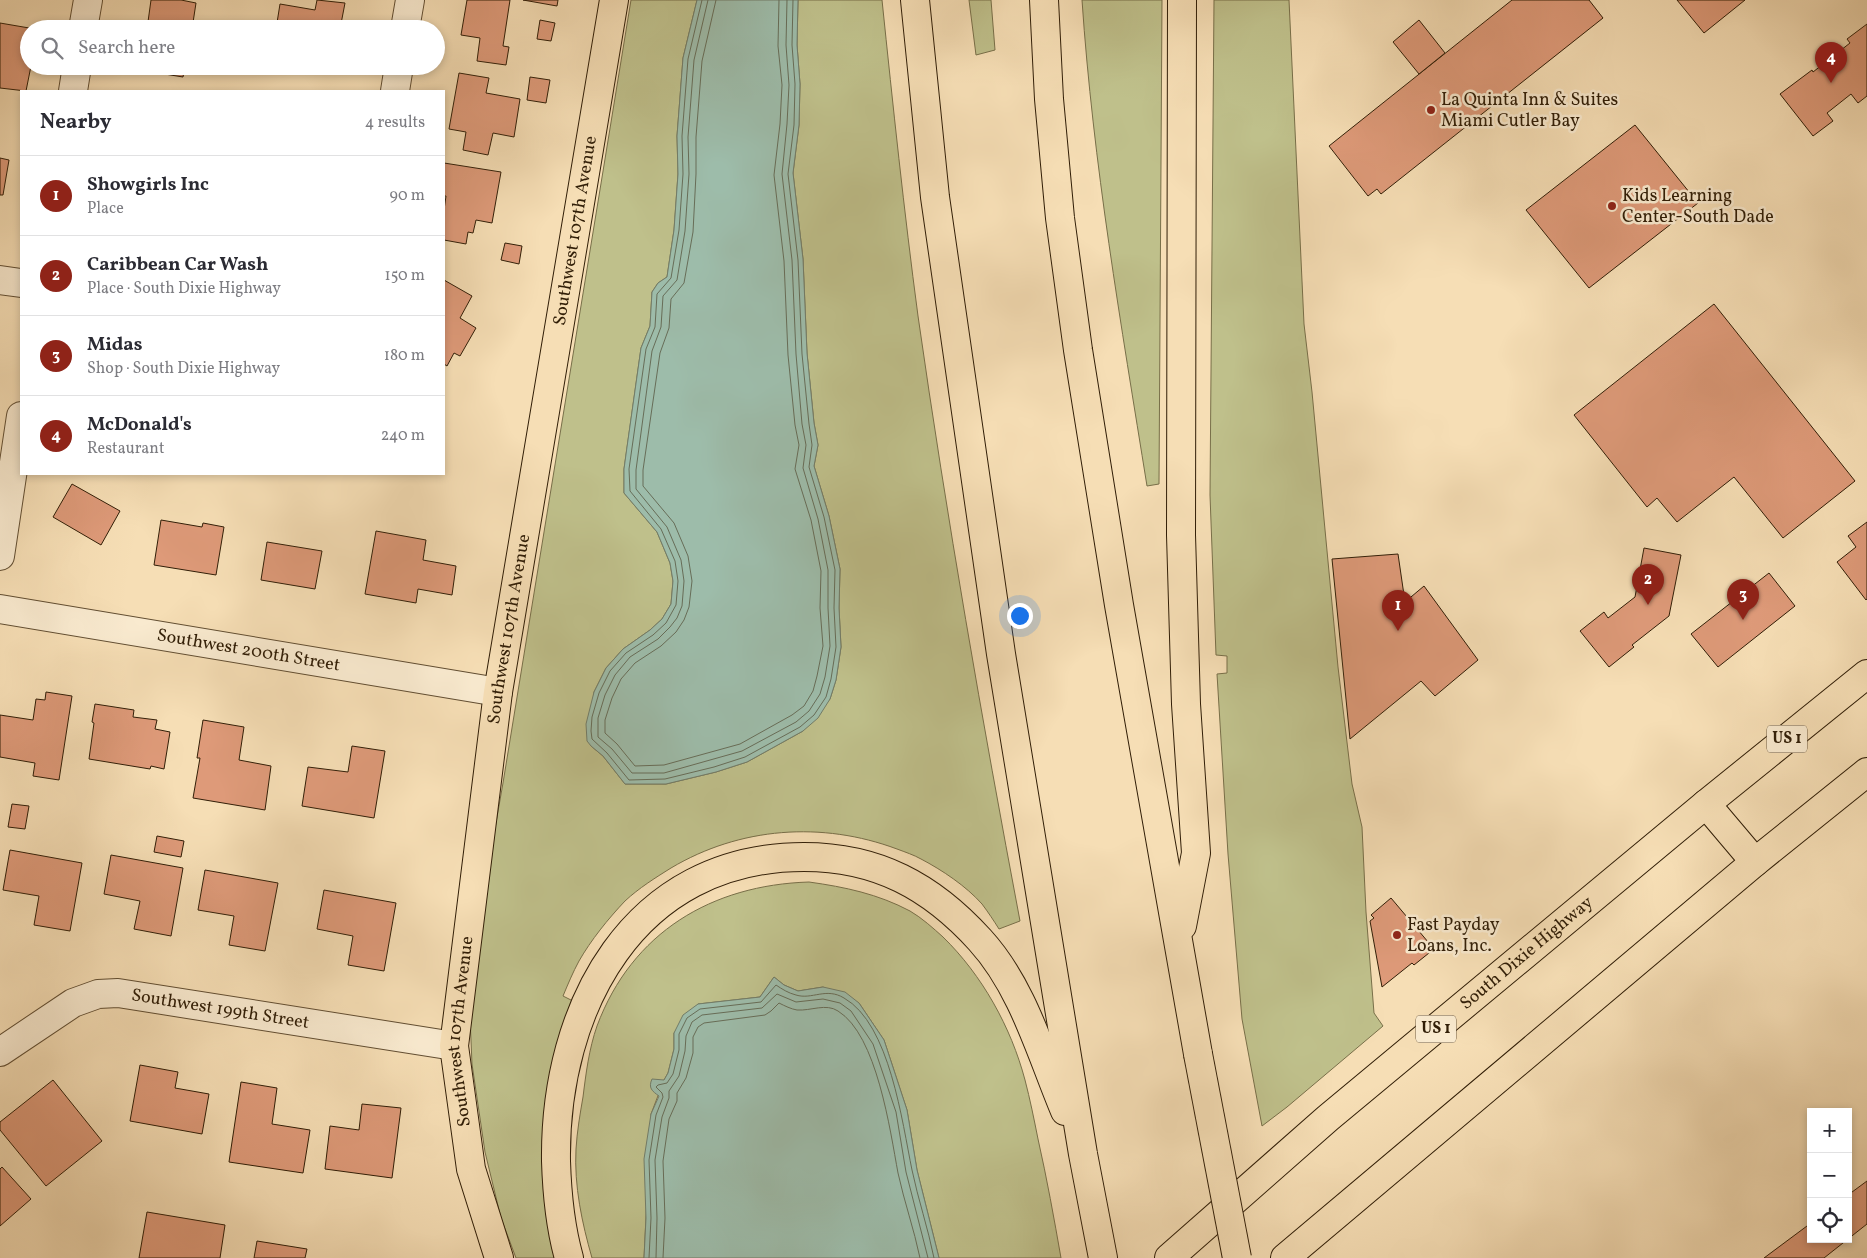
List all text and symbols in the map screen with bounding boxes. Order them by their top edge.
search box [20,20,445,75]
icon: search [38,34,66,62]
text: Search here [78,35,175,61]
pin: 4 [1815,42,1847,83]
place label: La Quinta Inn & Suites Miami Cutler Bay [1441,88,1618,134]
marker: La Quinta Inn & Suites Miami Cutler Bay [1425,104,1437,116]
text: Nearby [40,108,111,137]
text: 4 results [365,112,425,134]
street label: Southwest 107th Avenue [547,134,604,327]
text: Showgirls Inc [87,172,209,198]
place label: Kids Learning Center-South Dade [1622,184,1774,230]
text: 1 [53,185,59,207]
text: 90 m [389,185,425,207]
text: Place [87,198,124,220]
marker: Kids Learning Center-South Dade [1606,200,1618,212]
text: Caribbean Car Wash [87,252,268,278]
text: 2 [52,265,60,287]
text: 150 m [384,265,425,287]
text: Place · South Dixie Highway [87,278,281,300]
text: Midas [87,332,143,358]
text: 3 [52,345,60,367]
text: 180 m [384,345,425,367]
text: Shop · South Dixie Highway [87,358,280,380]
text: McDonald's [87,412,192,438]
text: 4 [51,425,61,447]
text: 240 m [381,425,425,447]
text: Restaurant [87,438,165,460]
street label: Southwest 107th Avenue [482,532,537,726]
pin: 2 [1632,564,1664,605]
pin: 3 [1727,579,1759,620]
pin: 1 [1382,590,1414,631]
your location [1007,603,1033,629]
street label: Southwest 200th Street [155,623,342,678]
road number: US 1 [1767,726,1807,752]
street label: South Dixie Highway [1455,890,1599,1016]
place label: Fast Payday Loans, Inc. [1407,913,1500,959]
marker: Fast Payday Loans, Inc. [1391,929,1403,941]
street label: Southwest 107th Avenue [442,935,480,1128]
street label: Southwest 199th Street [129,983,311,1035]
road number: US 1 [1416,1016,1456,1042]
map controls [1807,1108,1852,1243]
button: + [1807,1108,1852,1153]
button: − [1807,1153,1852,1198]
button: locate [1807,1198,1852,1243]

